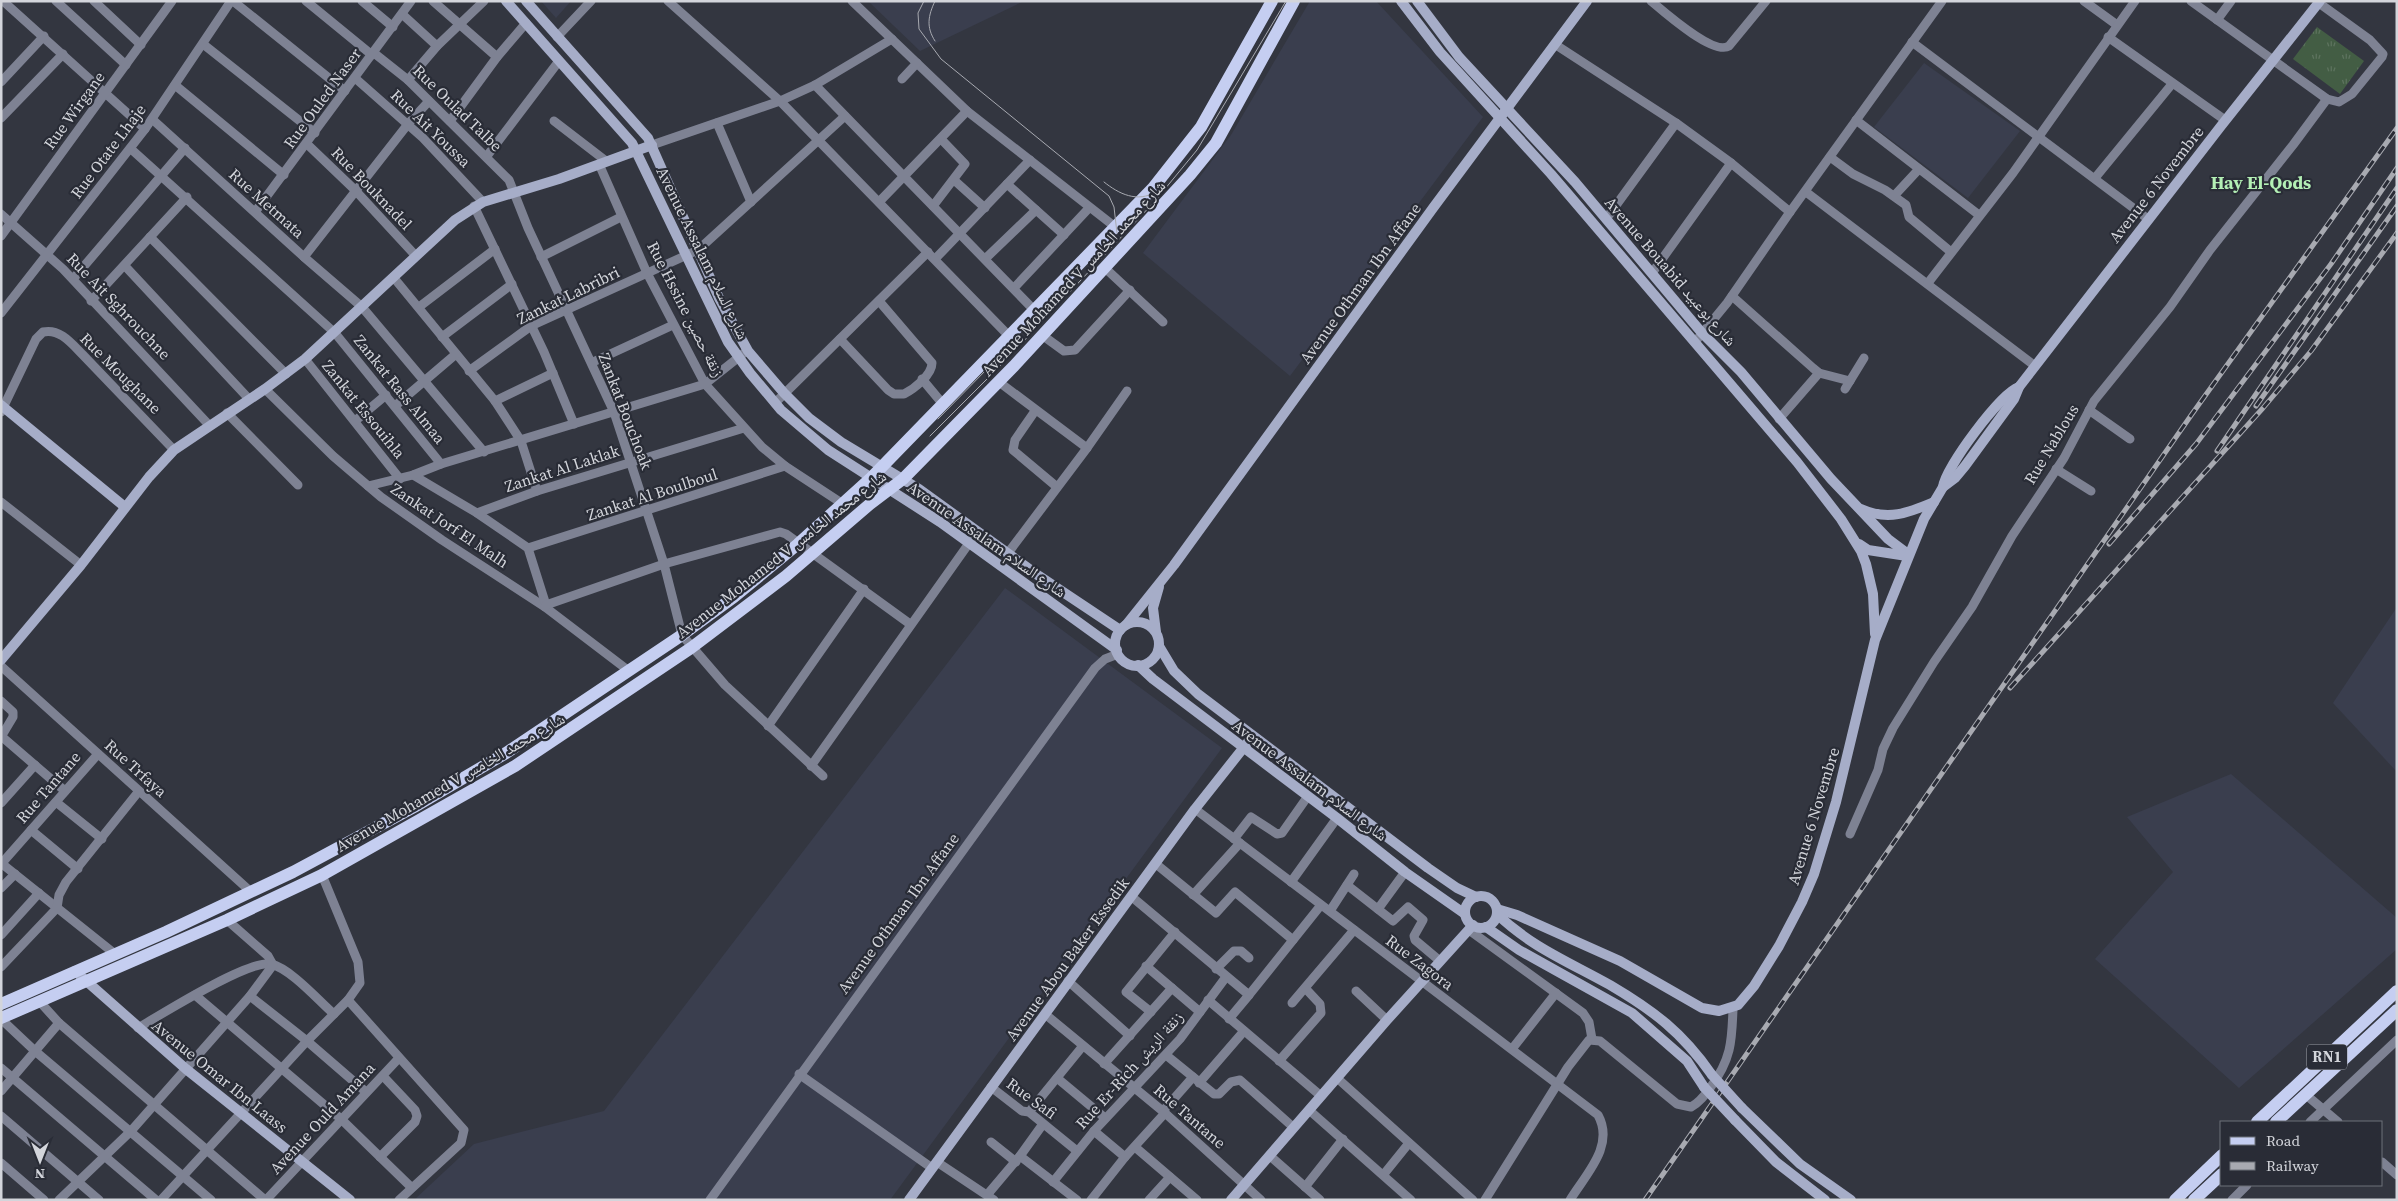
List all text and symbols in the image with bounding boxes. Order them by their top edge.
street label: Rue Ouled Naser [278,43,366,153]
street label: Rue Oulad Talbe [408,60,508,156]
street label: Rue Wirgane [38,67,110,153]
street label: Rue Ait Youssa [386,84,477,173]
street label: Rue Otate Lhaje [65,99,151,203]
street label: Avenue 6 Novembre [2103,121,2209,247]
street label: Rue Bouknadel [327,142,417,235]
street label: Rue Metmata [224,163,310,243]
street label: Avenue Assalam شارع السلام [652,163,754,343]
district label: Hay El-Qods [2211,170,2311,195]
street label: Avenue Mohamed V شارع محمد الخامس [976,175,1170,381]
street label: Avenue Bouabid شارع بوعبيد [1600,192,1742,350]
street label: Avenue Othman Ibn Affane [1294,198,1426,368]
street label: Rue Hssine زنقة حصين [642,237,730,381]
street label: Rue Ait Sghrouchne [62,248,176,364]
street label: Zankat Labribri [513,261,623,329]
street label: Rue Moughane [75,327,167,419]
street label: Zankat Rass Almaa [349,330,451,449]
street label: Zankat Bouchoak [594,350,658,473]
street label: Zankat Essouihla [317,355,411,464]
street label: Rue Nablous [2018,400,2084,488]
street label: Zankat Al Laklak [502,439,622,497]
street label: Zankat Al Boulboul [584,462,720,526]
street label: Avenue Mohamed V شارع محمد الخامس [671,465,891,643]
street label: Avenue Assalam شارع السلام [903,476,1071,602]
street label: Zankat Jorf El Malh [387,477,514,573]
street label: Avenue Mohamed V شارع محمد الخامس [331,707,569,857]
street label: Avenue Assalam شارع السلام [1228,714,1392,846]
street label: Rue Trfaya [100,734,172,802]
street label: Avenue 6 Novembre [1782,745,1844,887]
street label: Rue Tantane [11,746,85,828]
street label: Avenue Othman Ibn Affane [832,828,964,998]
street label: Avenue Abou Baker Essedik [1000,872,1134,1045]
street label: Rue Zagora [1382,929,1459,995]
street label: Rue Er-Rich زنقة الريش [1070,1006,1188,1134]
street label: Avenue Omar Ibn Laass [147,1014,293,1138]
road number: RN1 [2307,1044,2347,1070]
street label: Avenue Ould Amana [264,1057,380,1179]
street label: Rue Safi [1002,1072,1062,1124]
street label: Rue Tantane [1149,1079,1231,1153]
legend [2220,1121,2383,1186]
text: Road [2266,1130,2300,1151]
north arrow [15,1136,65,1186]
text: Railway [2266,1155,2319,1176]
text: N [35,1164,45,1184]

